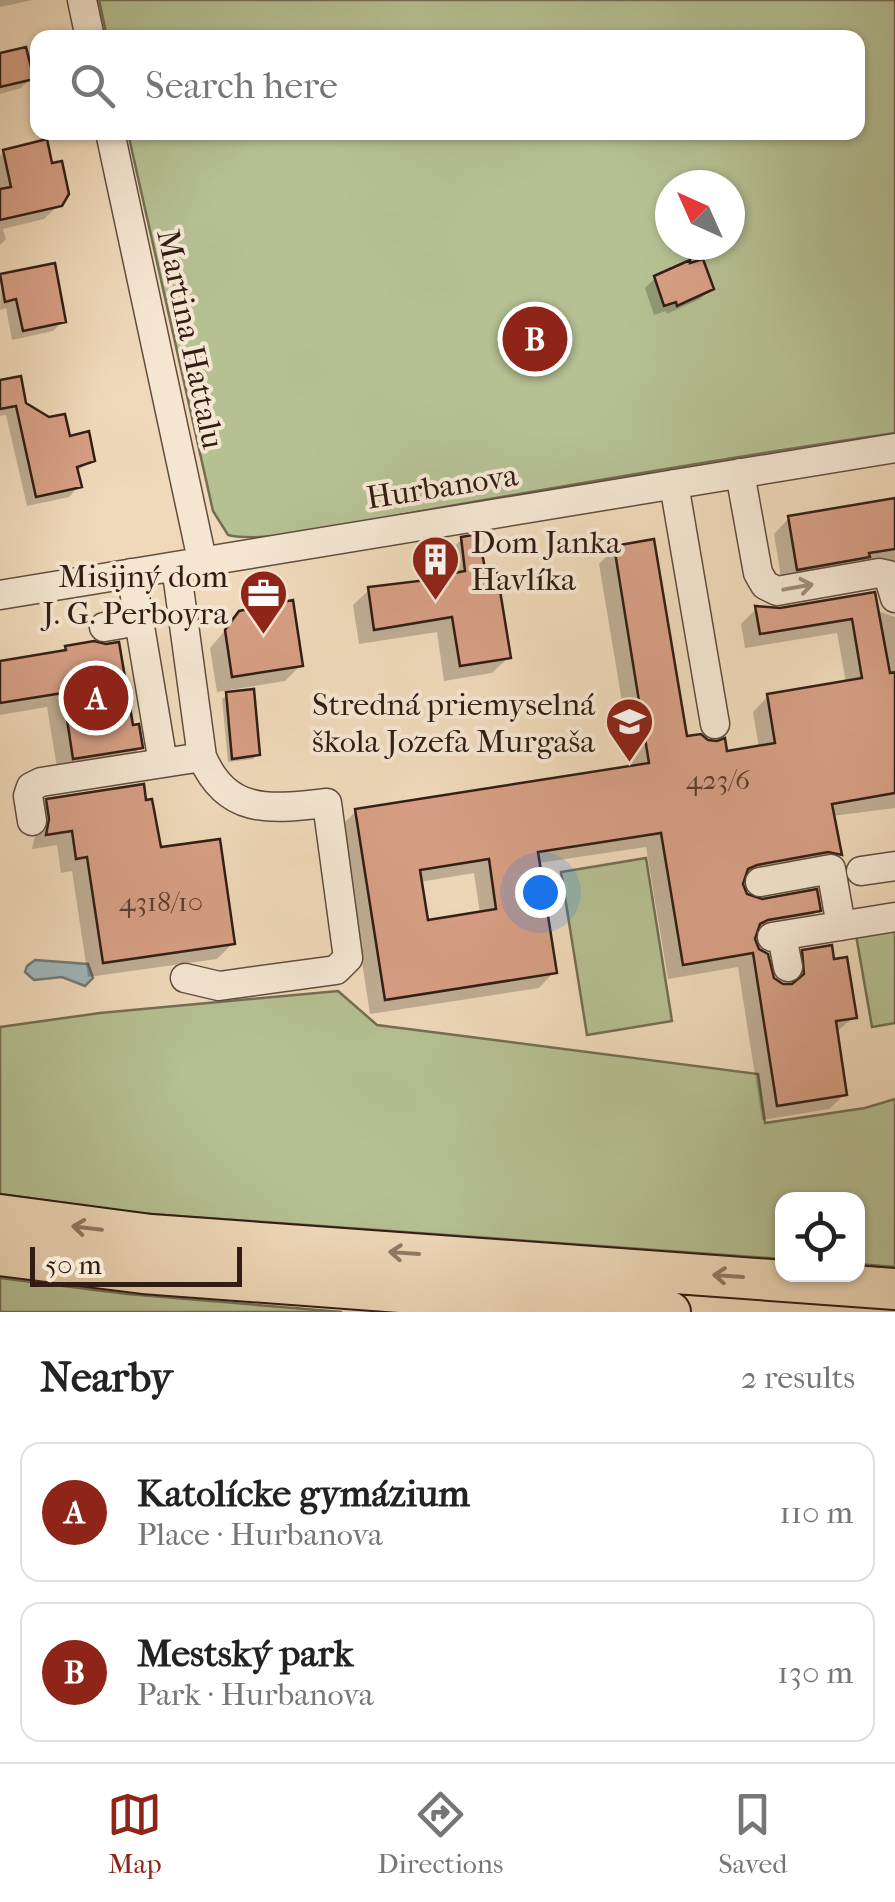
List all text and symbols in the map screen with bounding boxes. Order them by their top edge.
search box [30,30,865,140]
icon: search [65,58,120,113]
text: Search here [145,63,338,108]
north arrow [655,170,745,260]
street label: Martina Hattalu [149,226,232,452]
pin: B [502,302,568,376]
street label: Hurbanova [364,456,522,517]
place label: Dom Janka Havlíka [471,524,622,598]
building icon: Dom Janka Havlíka [410,534,462,602]
place label: Misijný dom J. G. Perboyra [40,558,229,632]
office icon: Misijný dom J. G. Perboyra [237,568,289,636]
one-way arrow [781,577,814,596]
pin: A [64,660,128,736]
place label: Stredná priemyselná škola Jozefa Murgaša [312,686,596,760]
school or university icon: Stredná priemyselná škola Jozefa Murgaša [604,696,656,764]
house number: 423/6 [686,763,751,796]
your location [515,867,566,918]
house number: 4318/10 [119,885,203,918]
map controls [775,1192,865,1282]
button: locate [775,1192,865,1282]
one-way arrow [71,1218,104,1237]
scale bar [30,1242,242,1286]
one-way arrow [388,1243,420,1262]
text: 50 m [45,1248,102,1281]
one-way arrow [712,1267,744,1286]
text: Nearby [40,1353,172,1402]
text: 2 results [741,1359,855,1396]
text: Katolícke gymázium [137,1471,470,1516]
text: A [64,1494,85,1531]
text: 110 m [779,1494,853,1531]
text: Place · Hurbanova [137,1516,383,1553]
text: Mestský park [137,1631,353,1676]
text: B [64,1654,85,1691]
text: 130 m [777,1654,853,1691]
text: Park · Hurbanova [137,1676,374,1713]
tab: Map [107,1787,162,1880]
tab: Directions [377,1787,503,1880]
tab: Saved [718,1787,788,1880]

